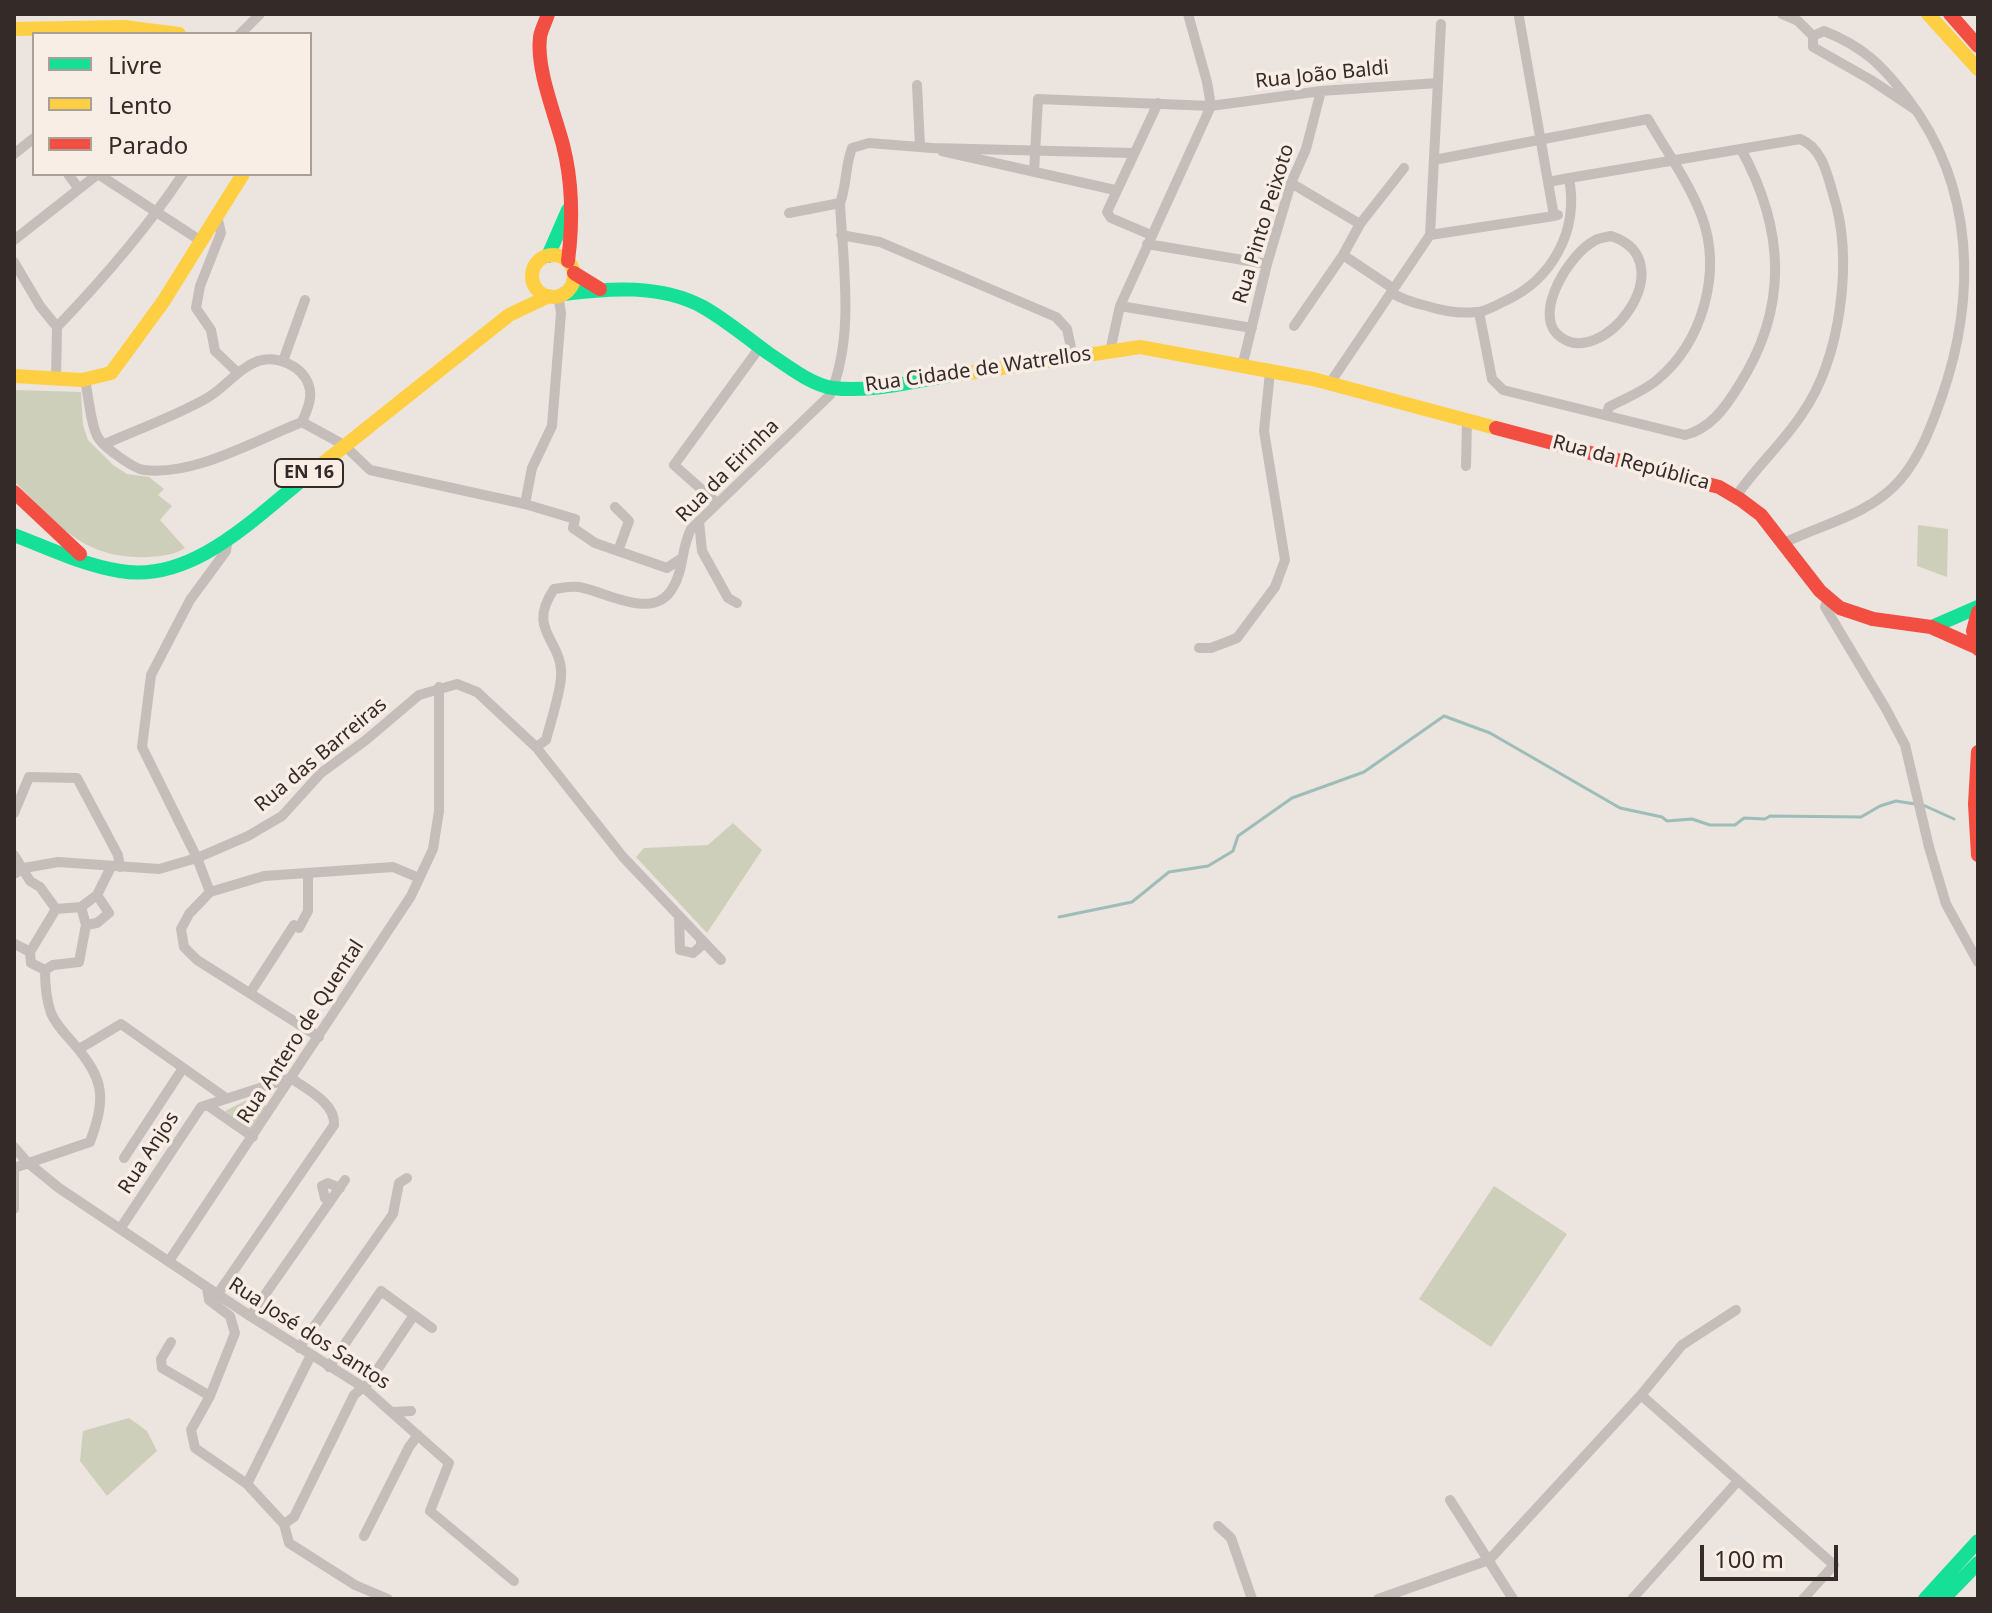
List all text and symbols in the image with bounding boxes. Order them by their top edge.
legend [32,32,312,176]
text: Livre [108,48,162,81]
street label: Rua João Baldi [1254,56,1390,94]
text: Lento [108,88,172,121]
text: Parado [108,128,188,161]
street label: Rua Pinto Peixoto [1228,141,1300,307]
street label: Rua Cidade de Watrellos [863,342,1093,398]
street label: Rua da Eirinha [672,415,784,527]
street label: Rua da República [1550,430,1712,496]
road number: EN 16 [275,459,343,487]
street label: Rua das Barreiras [250,693,392,817]
street label: Rua Antero de Quental [233,936,369,1128]
street label: Rua Anjos [114,1107,184,1199]
street label: Rua José dos Santos [224,1273,394,1395]
scale bar [1704,1529,1842,1579]
text: 100 m [1714,1542,1784,1575]

